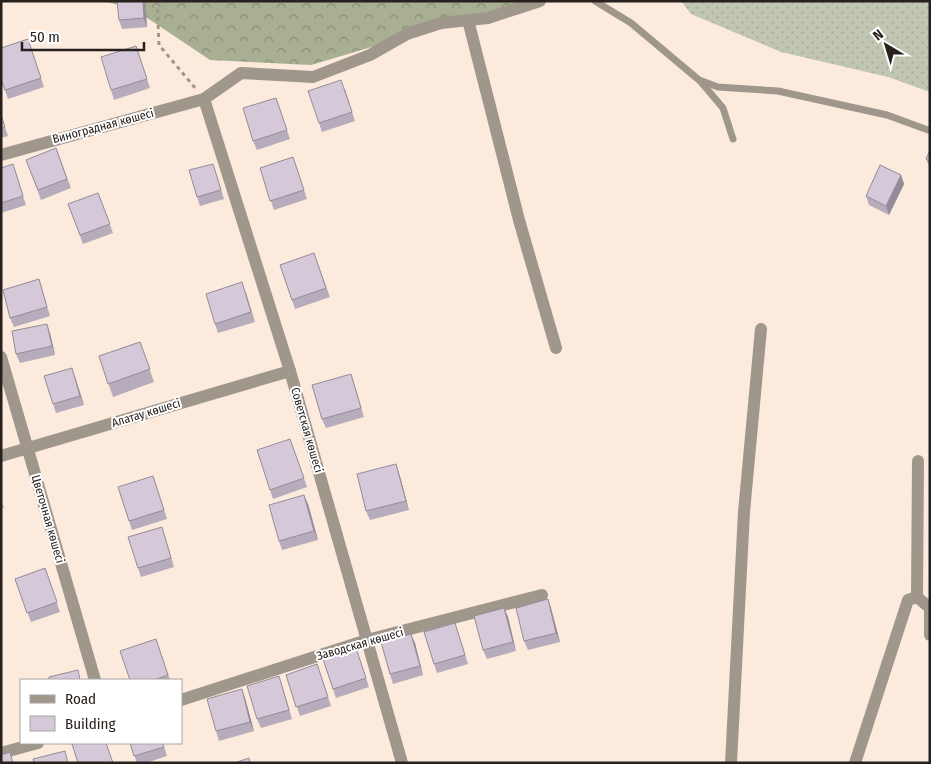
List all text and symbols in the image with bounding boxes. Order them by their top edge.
scale bar [22,20,145,52]
north arrow [861,20,911,70]
text: N [870,26,887,44]
text: 50 m [30,28,60,46]
street label: Виноградная көшесі [51,106,155,146]
street label: Советская көшесі [288,386,326,474]
street label: Алатау көшесі [110,396,182,430]
street label: Цветочная көшесі [29,473,67,565]
street label: Заводская көшесі [315,625,405,663]
legend [20,679,182,744]
text: Road [65,690,96,708]
text: Building [65,715,116,733]

